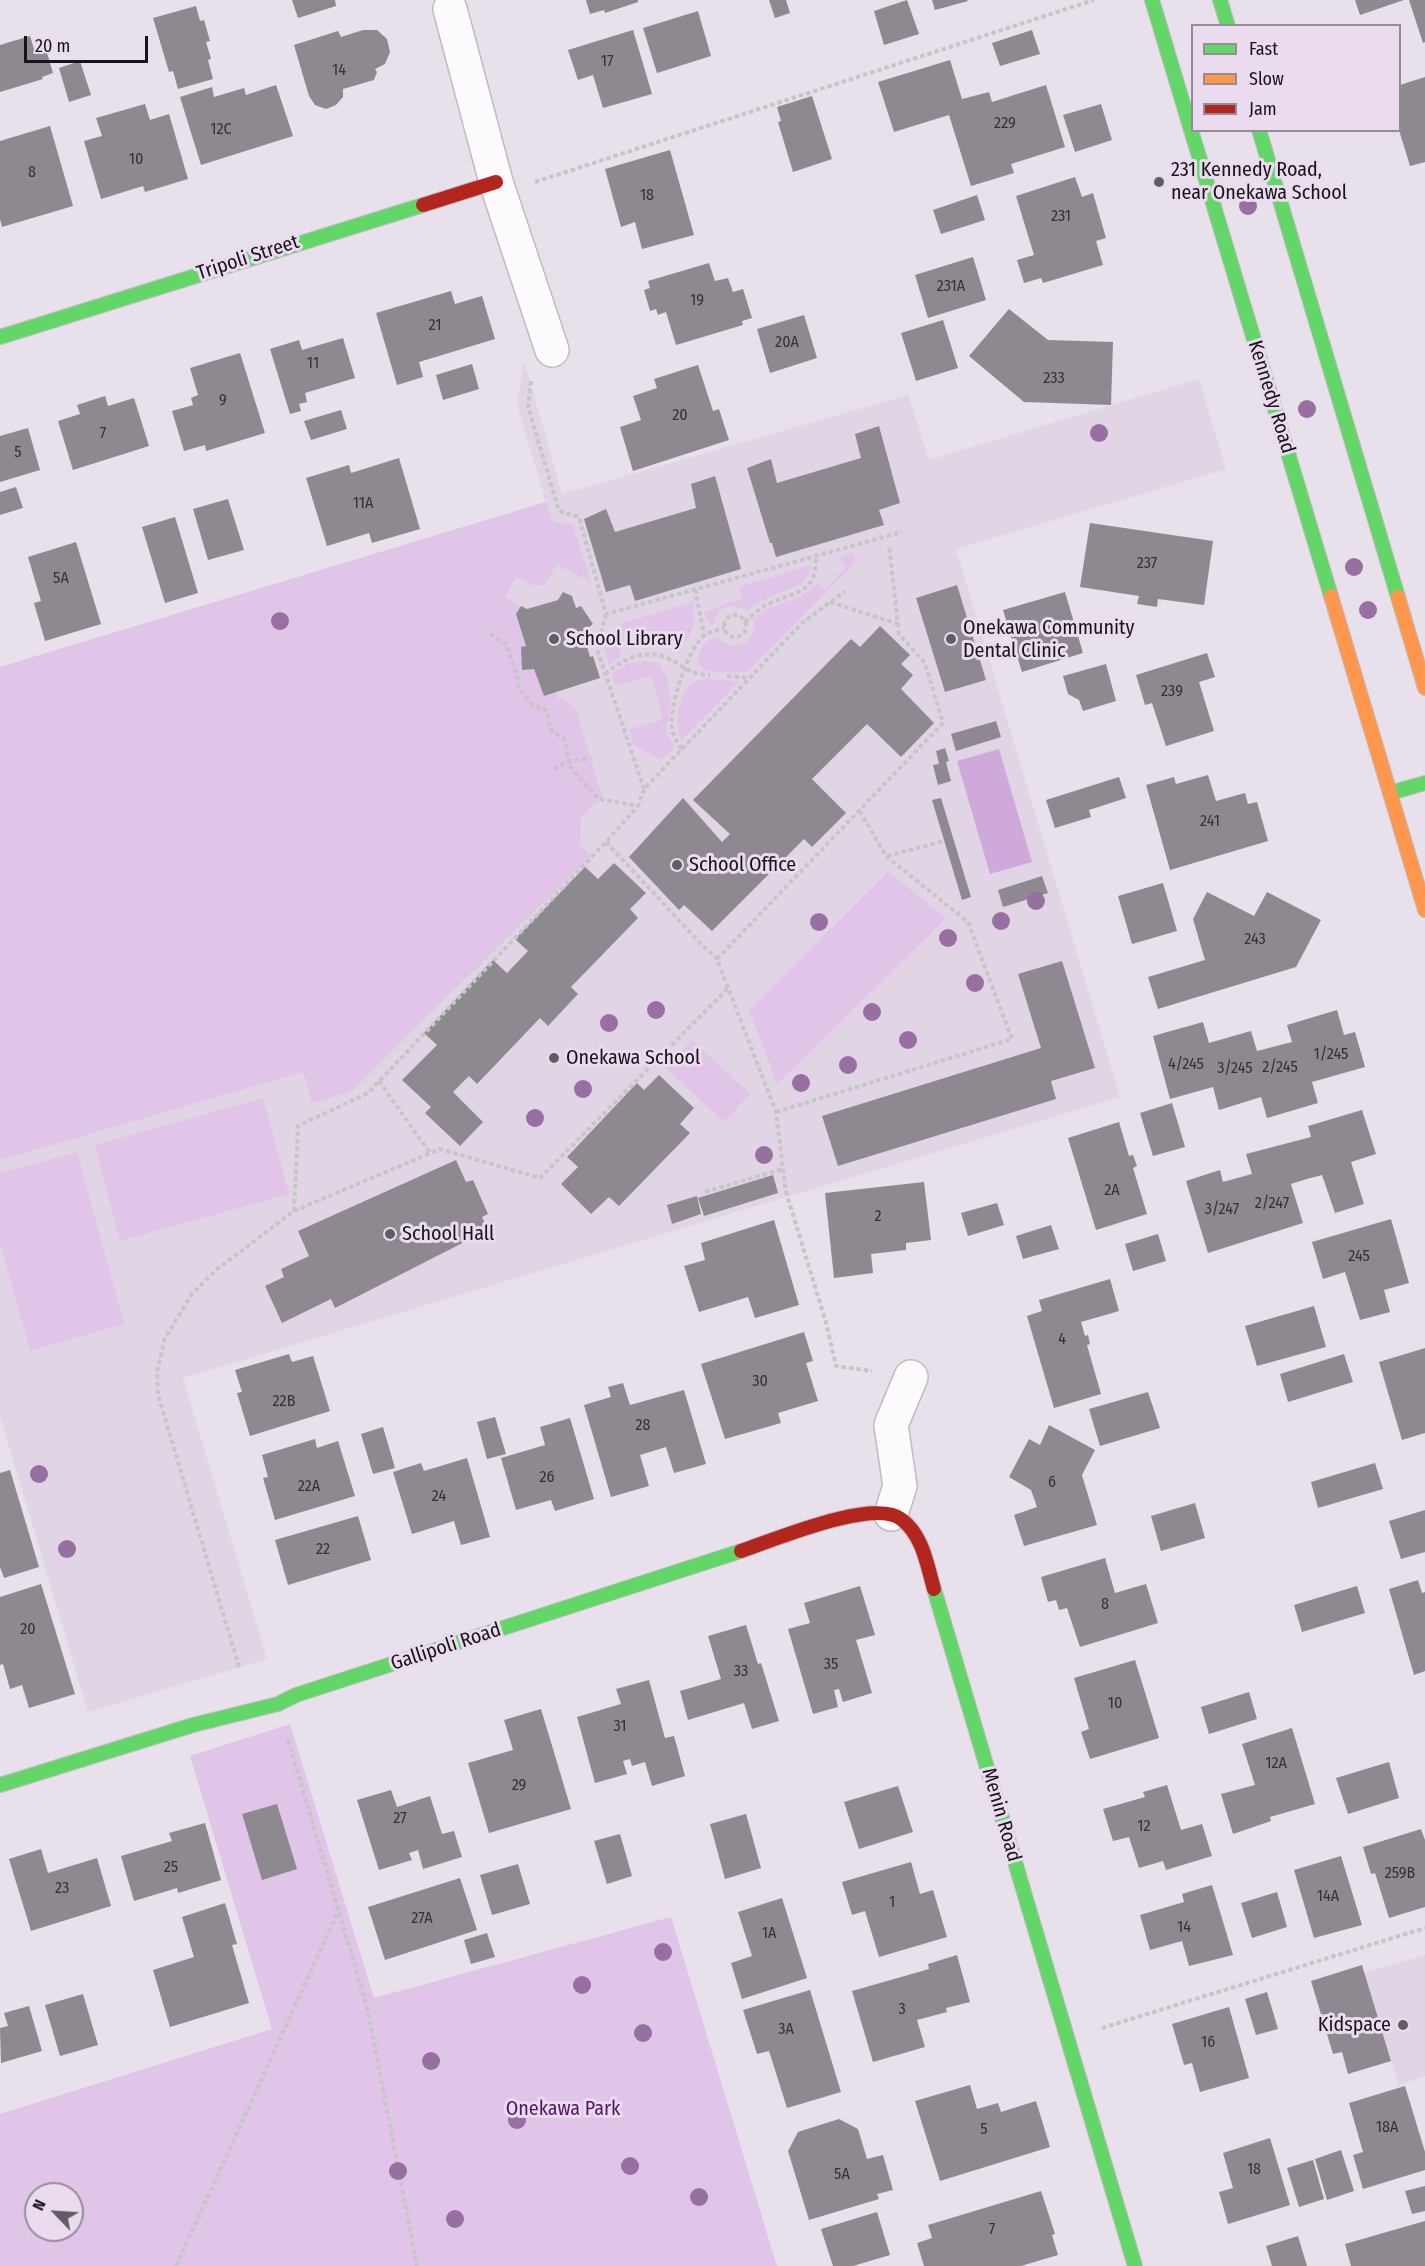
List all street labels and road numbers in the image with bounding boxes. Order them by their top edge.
street label: Tripoli Street [194,230,302,286]
street label: Kennedy Road [1242,338,1300,456]
street label: Gallipoli Road [388,1618,504,1676]
street label: Menin Road [976,1765,1026,1865]

